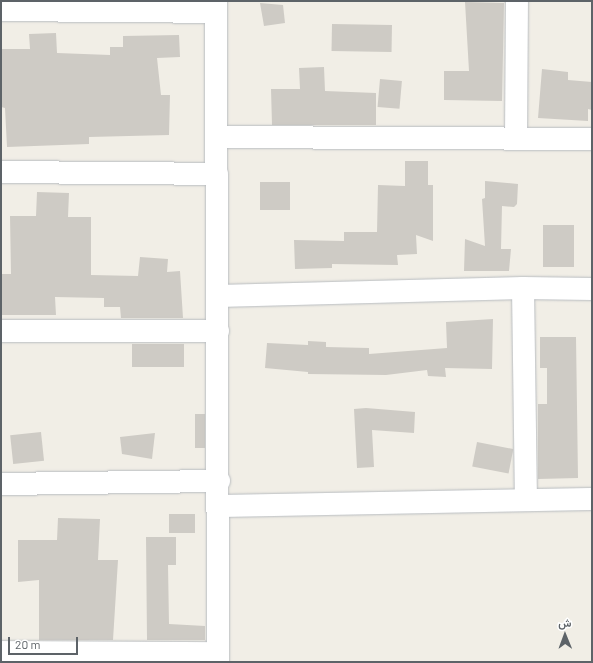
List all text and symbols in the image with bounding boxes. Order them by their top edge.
north arrow [545,615,585,655]
text: ش [558,616,572,629]
scale bar [10,629,80,655]
text: 20 m [15,637,41,651]

